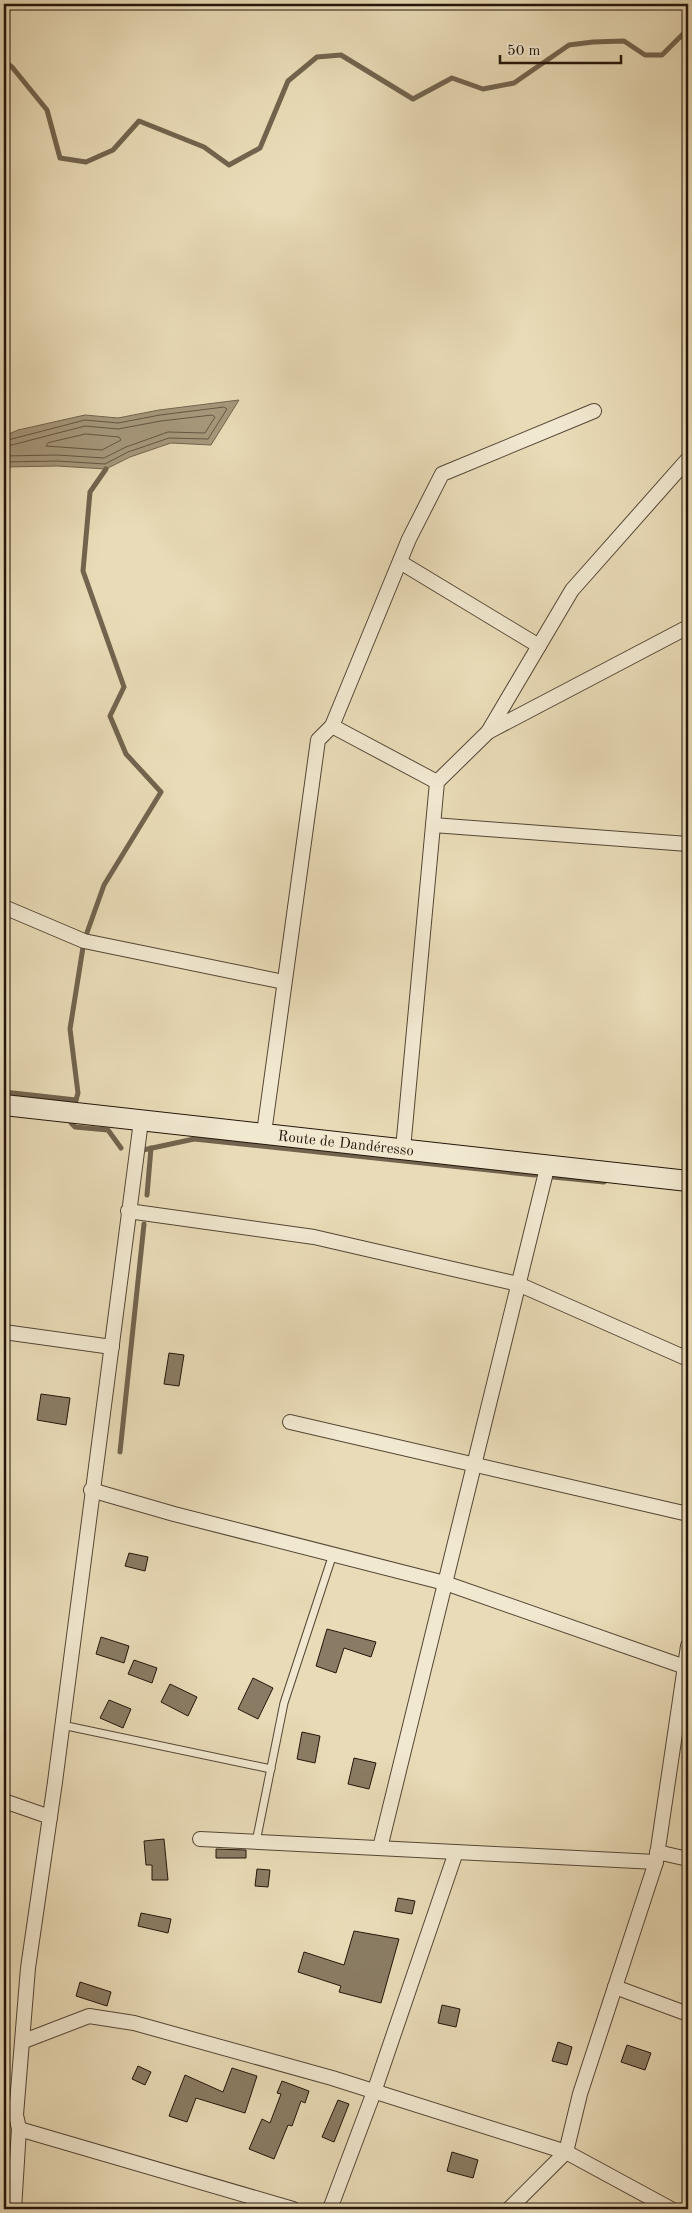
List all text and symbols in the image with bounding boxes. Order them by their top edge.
scale bar [500,32,621,64]
text: 50 m [507,44,541,59]
street label: Route de Dandéresso [277,1129,415,1160]

